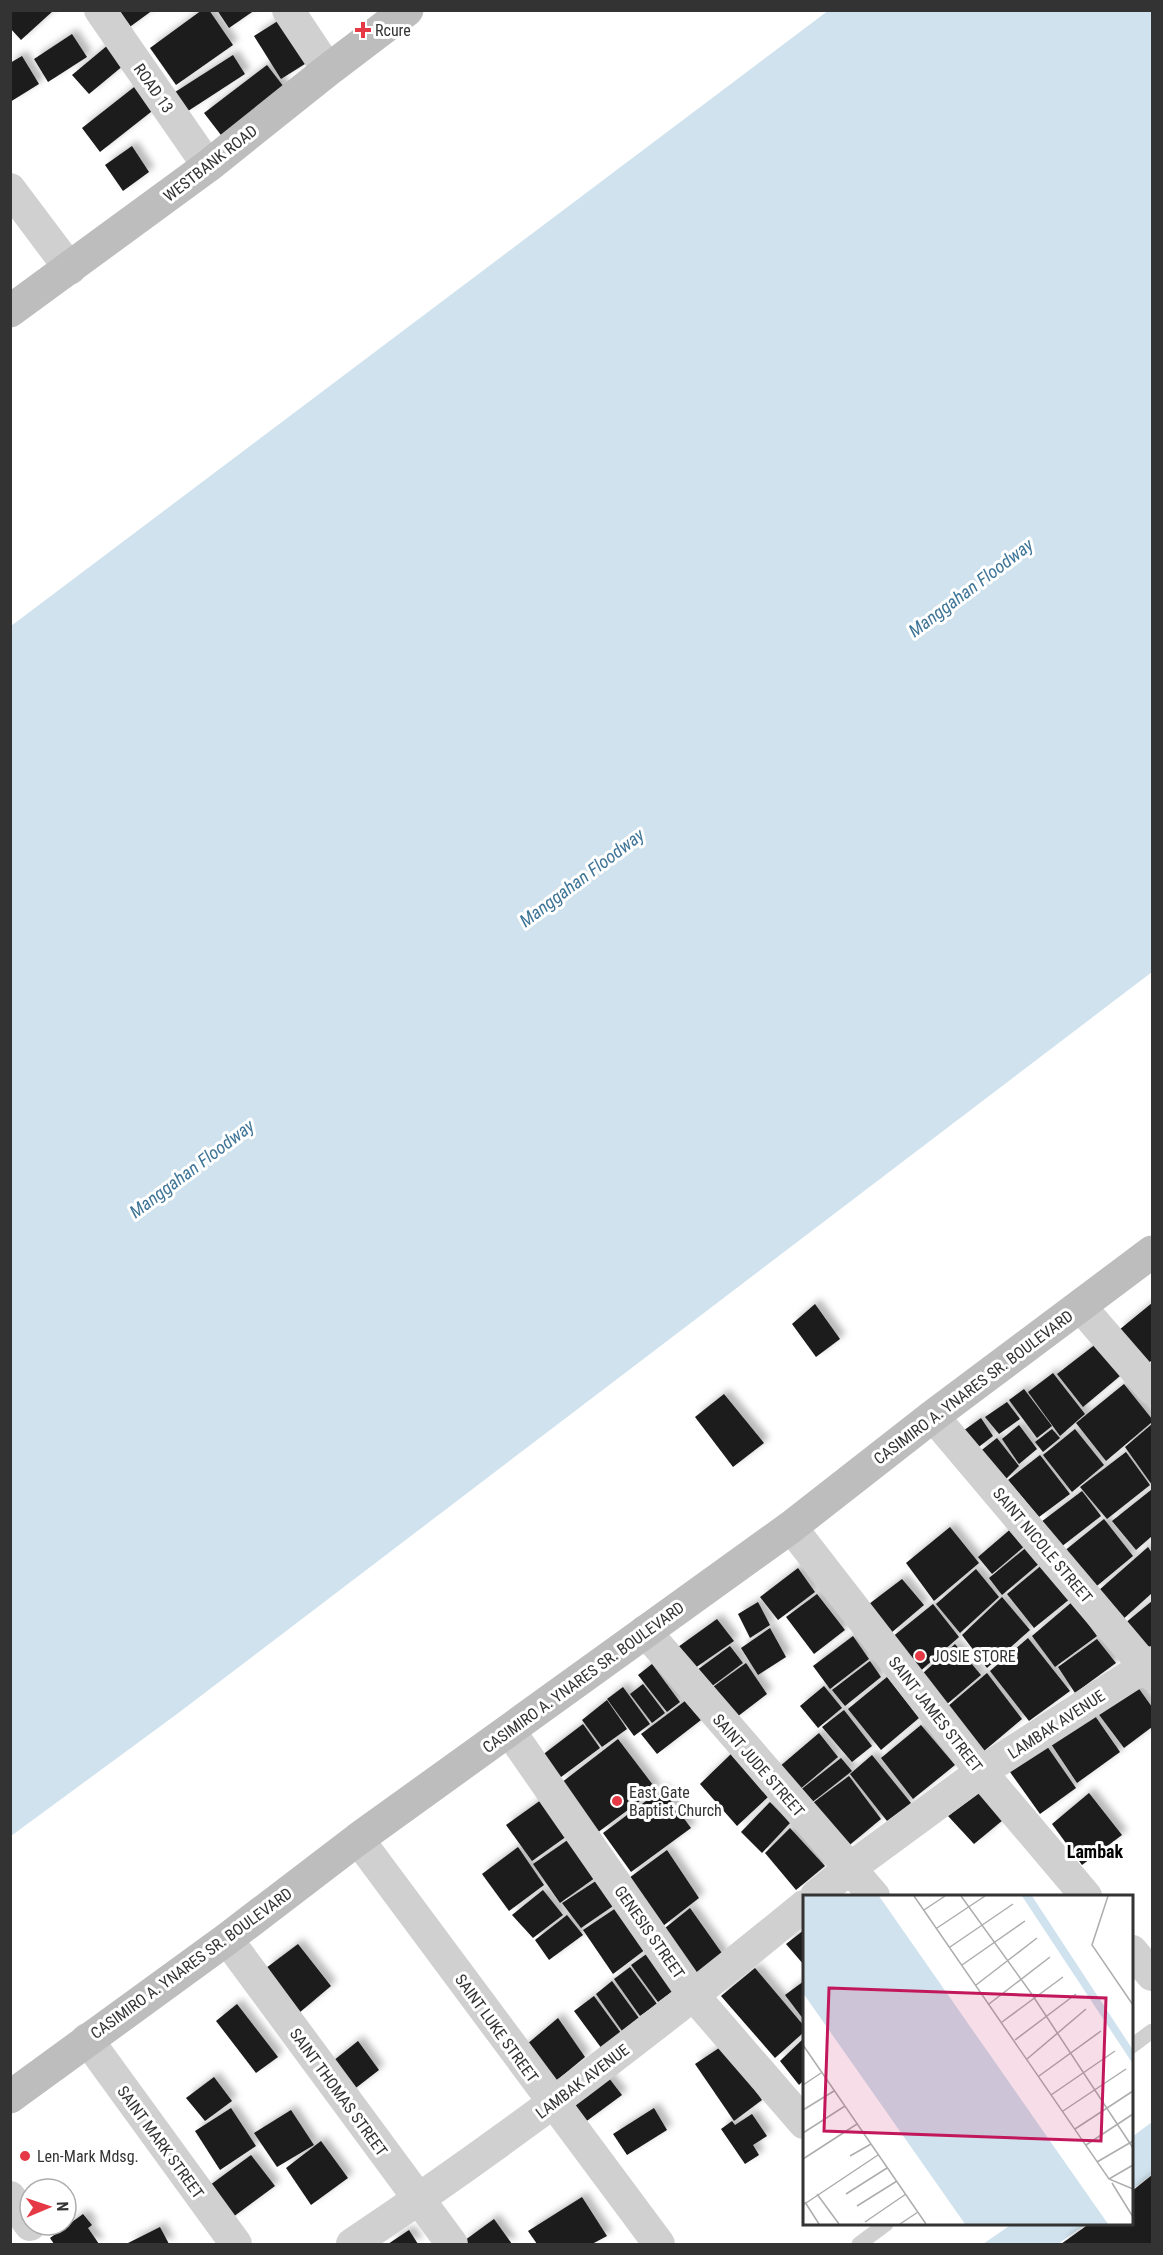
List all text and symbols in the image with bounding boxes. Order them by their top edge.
place label: Rcure [375,21,411,40]
marker: Rcure [356,23,370,37]
street label: ROAD 13 [130,60,177,117]
street label: WESTBANK ROAD [160,121,261,206]
water label: Manggahan Floodway [904,534,1038,641]
water label: Manggahan Floodway [515,824,649,931]
water label: Manggahan Floodway [125,1115,259,1222]
street label: CASIMIRO A. YNARES SR. BOULEVARD [870,1306,1077,1469]
street label: SAINT NICOLE STREET [989,1484,1096,1607]
street label: CASIMIRO A. YNARES SR. BOULEVARD [479,1598,688,1757]
place label: JOSIE STORE [932,1647,1016,1666]
marker: JOSIE STORE [913,1649,927,1663]
street label: SAINT JAMES STREET [885,1653,987,1776]
street label: LAMBAK AVENUE [1004,1686,1108,1763]
street label: SAINT JUDE STREET [709,1710,808,1821]
place label: East Gate Baptist Church [629,1783,722,1820]
marker: East Gate Baptist Church [610,1794,624,1808]
district label: Lambak [1067,1841,1124,1862]
street label: GENESIS STREET [611,1882,689,1982]
street label: CASIMIRO A. YNARES SR. BOULEVARD [87,1884,296,2043]
inset map [803,1895,1133,2225]
street label: SAINT LUKE STREET [451,1971,542,2086]
street label: SAINT THOMAS STREET [286,2025,391,2160]
street label: LAMBAK AVENUE [532,2040,633,2123]
street label: SAINT MARK STREET [113,2082,208,2202]
place label: Len-Mark Mdsg. [37,2147,139,2166]
marker: Len-Mark Mdsg. [18,2149,32,2163]
north arrow [18,2177,78,2237]
text: N [53,2201,72,2212]

